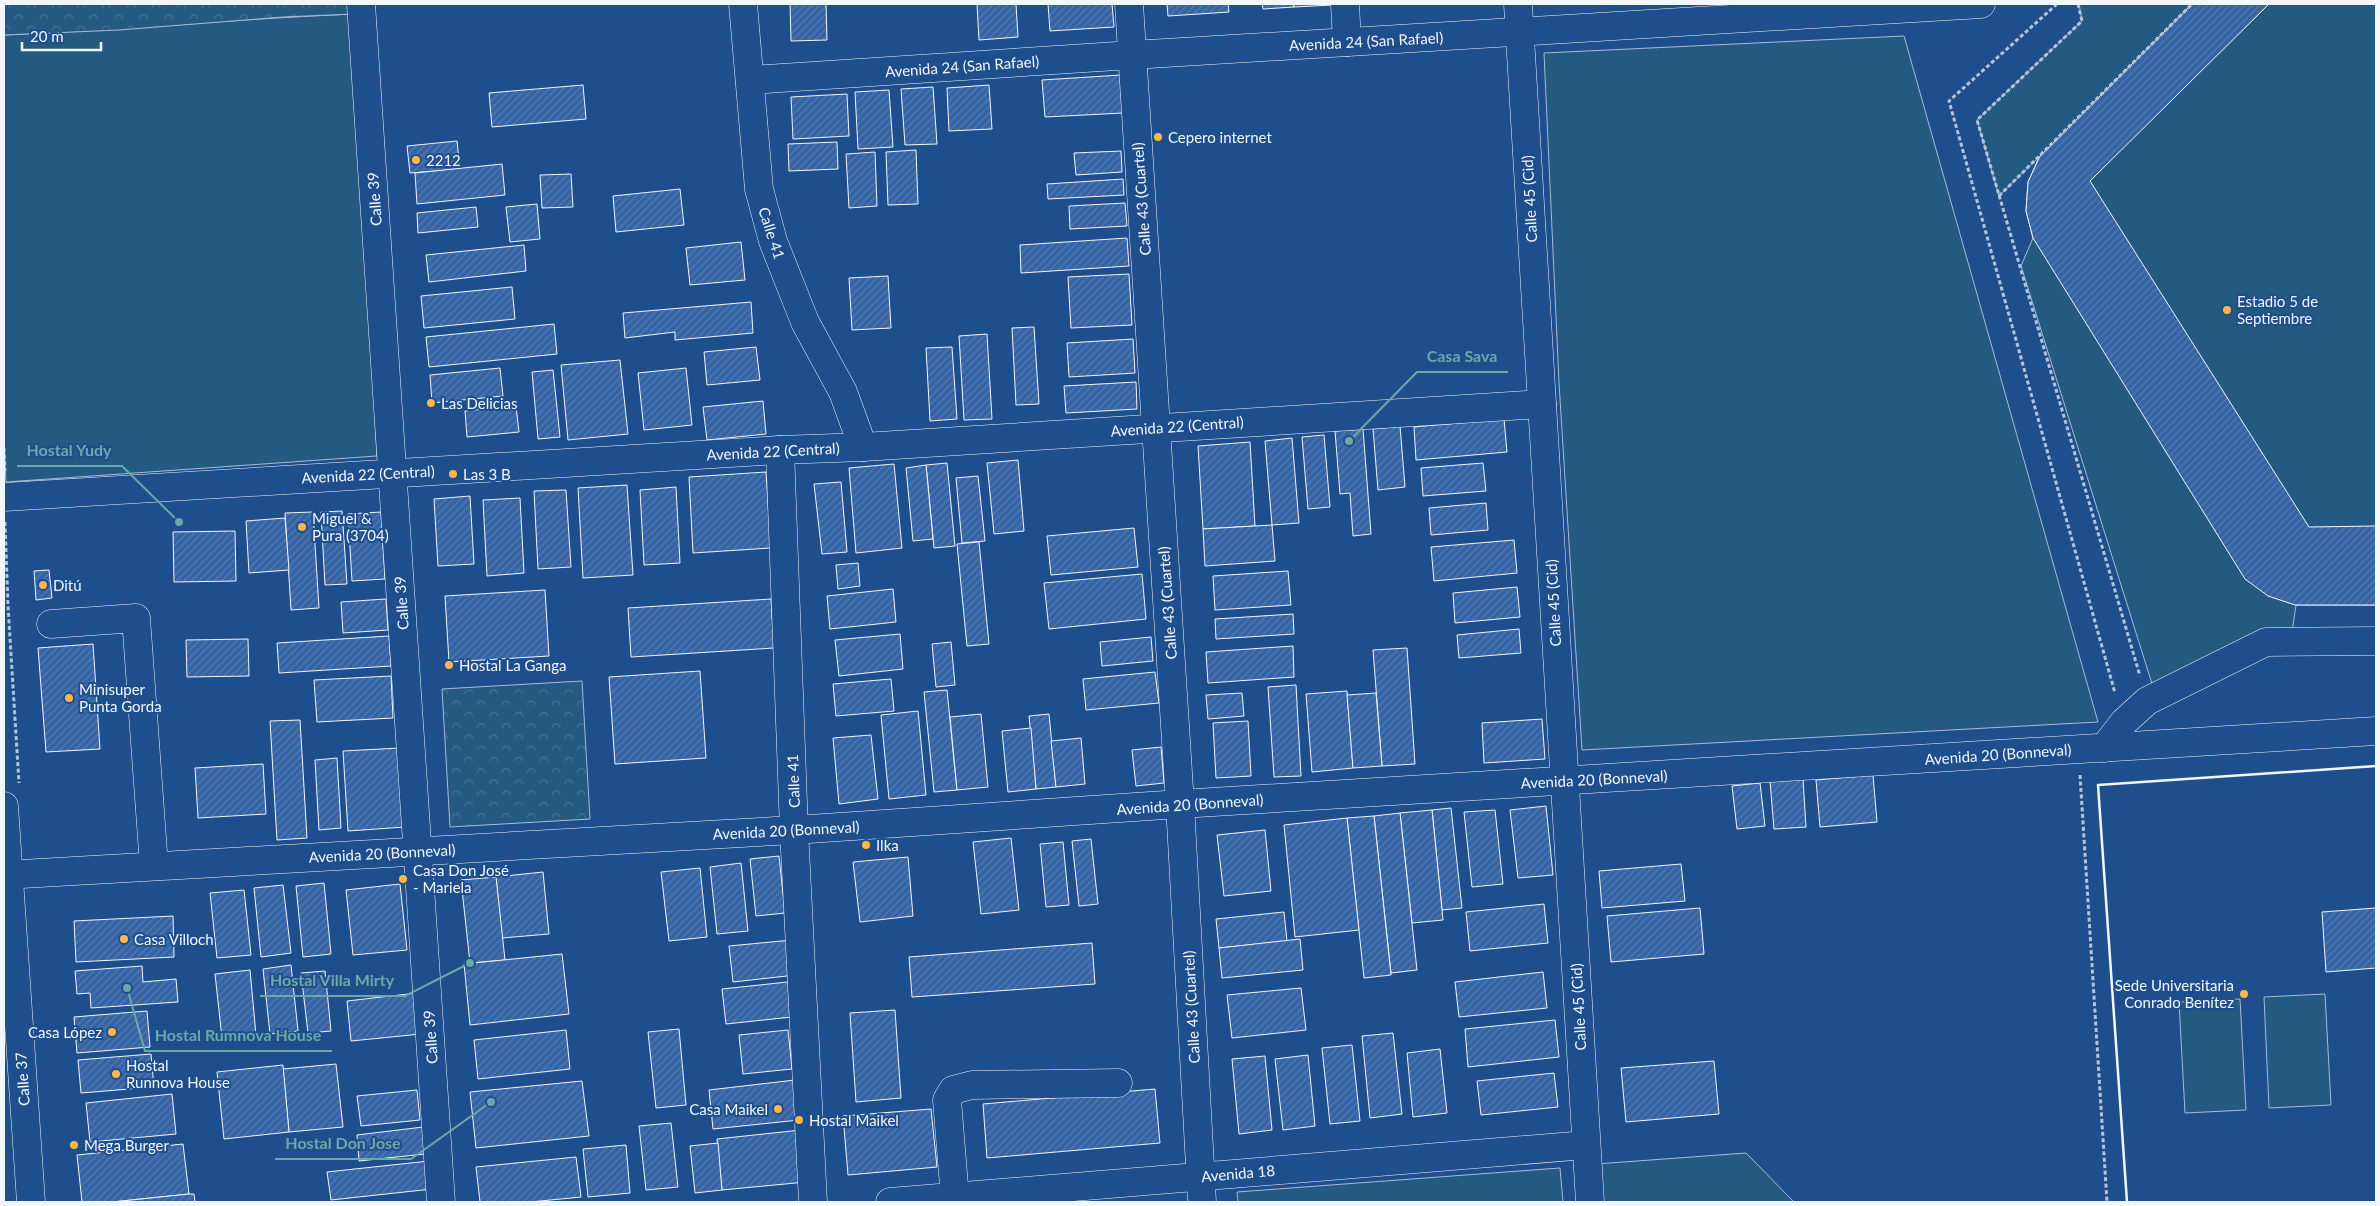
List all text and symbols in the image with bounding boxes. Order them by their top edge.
scale bar [22,20,101,52]
text: 20 m [30,27,64,45]
street label: Avenida 24 (San Rafael) [1288,28,1444,54]
street label: Avenida 24 (San Rafael) [884,52,1040,80]
place label: Cepero internet [1168,128,1272,146]
marker: Cepero internet [1152,131,1164,143]
street label: Calle 43 (Cuartel) [1128,142,1154,256]
place label: 2212 [426,151,461,169]
marker: 2212 [410,154,422,166]
street label: Calle 45 (Cid) [1518,155,1540,243]
street label: Calle 39 [363,172,385,226]
street label: Calle 41 [755,205,789,261]
place label: Estadio 5 de Septiembre [2237,292,2318,327]
marker: Estadio 5 de Septiembre [2221,304,2233,316]
callout: Casa Sava [1417,341,1508,372]
text: Casa Sava [1427,346,1497,365]
place label: Las Delicias [441,394,518,412]
marker: Las Delicias [425,397,437,409]
street label: Avenida 22 (Central) [1110,412,1244,440]
callout: Hostal Yudy [17,435,122,466]
street label: Avenida 22 (Central) [706,439,840,463]
text: Hostal Yudy [26,440,112,459]
street label: Avenida 22 (Central) [301,462,435,486]
place label: Las 3 B [463,465,511,483]
marker: Las 3 B [447,468,459,480]
place label: Miguel & Pura (3704) [312,509,389,544]
marker: Miguel & Pura (3704) [296,521,308,533]
street label: Calle 43 (Cuartel) [1154,546,1180,660]
street label: Calle 45 (Cid) [1542,559,1564,647]
place label: Ditú [53,576,82,594]
street label: Calle 39 [390,576,412,630]
marker: Ditú [37,579,49,591]
place label: Hostal La Ganga [459,656,566,674]
marker: Hostal La Ganga [443,659,455,671]
place label: Minisuper Punta Gorda [79,680,162,715]
marker: Minisuper Punta Gorda [63,692,75,704]
street label: Avenida 20 (Bonneval) [1924,740,2072,768]
street label: Calle 41 [783,754,803,808]
street label: Avenida 20 (Bonneval) [1520,766,1668,792]
street label: Avenida 20 (Bonneval) [1116,790,1264,818]
street label: Avenida 20 (Bonneval) [712,817,860,843]
place label: Ilka [876,836,899,854]
marker: Ilka [860,839,872,851]
street label: Avenida 20 (Bonneval) [308,840,456,866]
place label: Casa Don José - Mariela [413,861,509,896]
marker: Casa Don José - Mariela [397,873,409,885]
place label: Casa Villoch [134,930,214,948]
marker: Casa Villoch [118,933,130,945]
street label: Calle 43 (Cuartel) [1179,950,1203,1064]
street label: Calle 45 (Cid) [1567,963,1589,1051]
callout: Hostal Villa Mirty [260,965,405,996]
text: Hostal Villa Mirty [270,970,395,989]
place label: Sede Universitaria Conrado Benítez [2115,976,2234,1011]
marker: Sede Universitaria Conrado Benítez [2238,988,2250,1000]
street label: Calle 39 [419,1010,441,1064]
callout: Hostal Rumnova House [145,1020,332,1051]
place label: Casa López [28,1023,102,1041]
text: Hostal Rumnova House [155,1025,322,1044]
marker: Casa López [106,1026,118,1038]
street label: Calle 37 [11,1051,33,1106]
place label: Hostal Runnova House [126,1056,230,1091]
marker: Hostal Runnova House [110,1068,122,1080]
place label: Casa Maikel [689,1100,768,1118]
marker: Casa Maikel [772,1103,784,1115]
place label: Hostal Maikel [809,1111,899,1129]
marker: Hostal Maikel [793,1114,805,1126]
callout: Hostal Don Jose [275,1128,411,1159]
text: Hostal Don Jose [285,1133,401,1152]
place label: Mega Burger [84,1136,169,1154]
marker: Mega Burger [68,1139,80,1151]
street label: Avenida 18 [1200,1161,1276,1185]

